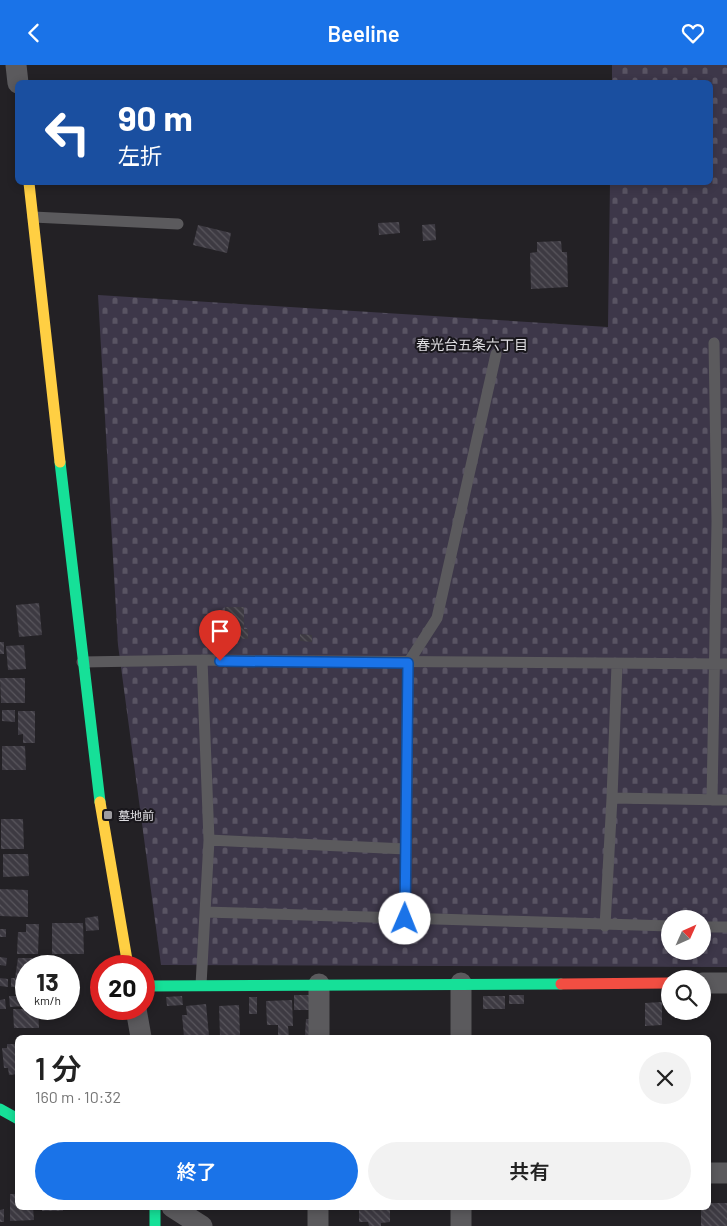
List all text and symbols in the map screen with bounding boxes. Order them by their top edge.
icon: back [20,19,48,47]
icon: heart [679,19,707,47]
text: Beeline [327,20,400,46]
text: 90 m [118,96,193,138]
icon: left [35,100,100,165]
text: 左折 [118,142,162,168]
district label: 春光台五条六丁目 [416,336,528,353]
pin [199,610,241,661]
icon: arrive [206,617,234,645]
place label: 墓地前 [118,808,154,822]
marker: 墓地前 [102,809,114,821]
position arrow [378,892,430,944]
north arrow [661,910,711,960]
map controls [661,910,711,1020]
speed limit sign: 20 [90,955,155,1020]
text: 13 [36,966,59,996]
button: search [661,970,711,1020]
text: km/h [34,993,61,1007]
text: 1 分 [35,1050,82,1086]
button: close [639,1052,691,1104]
text: 160 m · 10:32 [35,1087,121,1106]
button: 終了 [35,1142,358,1200]
button: 共有 [368,1142,691,1200]

